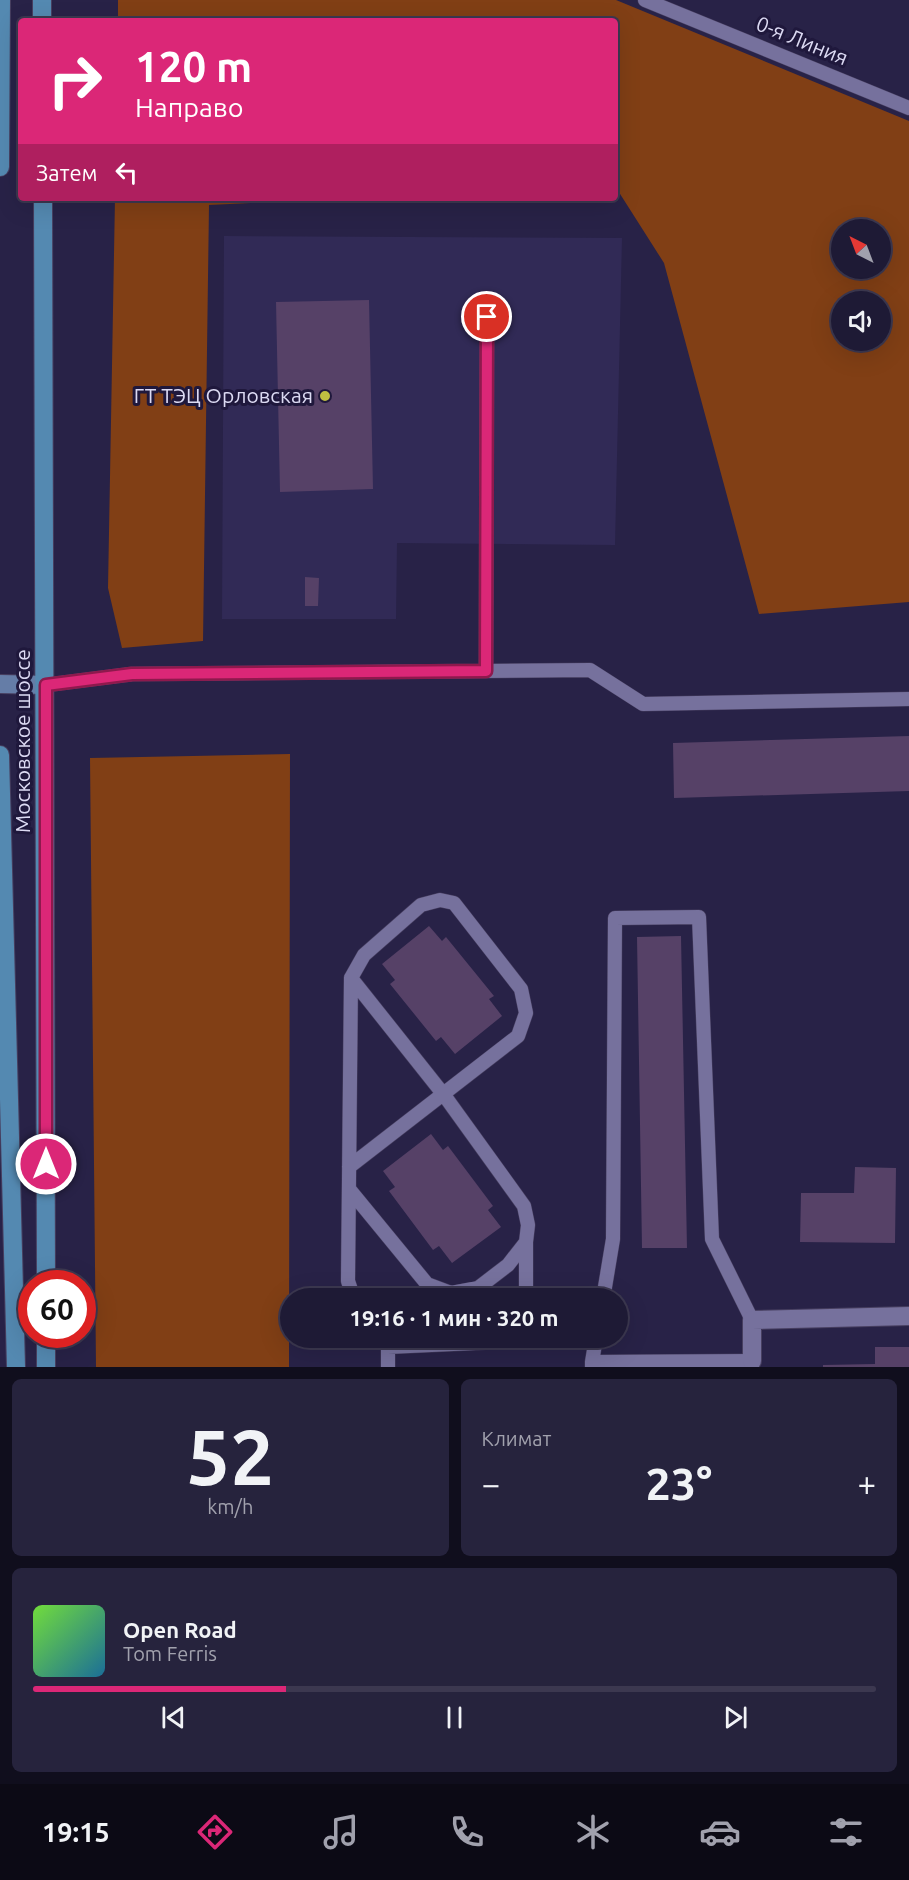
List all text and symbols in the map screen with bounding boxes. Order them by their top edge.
street label: 0-я Линия [753,11,852,69]
icon: right [36,42,114,120]
text: 120 m [135,43,252,90]
text: Направо [135,92,244,122]
icon: left [110,156,143,189]
text: Затем [36,160,98,185]
north arrow [831,219,891,279]
map controls [831,219,891,351]
pin [461,291,512,342]
button: sound [831,291,891,351]
icon: arrive [470,300,503,333]
place label: ГТ ТЭЦ Орловская [134,383,313,407]
marker: ГТ ТЭЦ Орловская [318,389,332,403]
street label: Московское шоссе [10,649,34,833]
position arrow [14,1132,78,1196]
speed limit sign: 60 [18,1270,96,1348]
text: 19:16 · 1 мин · 320 m [350,1305,558,1330]
text: 52 [186,1412,274,1500]
text: Климат [482,1427,551,1450]
text: 23° [645,1458,712,1509]
text: − [482,1465,500,1502]
text: + [857,1465,876,1502]
text: km/h [207,1495,253,1518]
text: Open Road [123,1617,237,1642]
text: Tom Ferris [123,1642,217,1665]
icon: previous [157,1701,190,1734]
icon: pause [438,1701,471,1734]
icon: next [719,1701,752,1734]
icon: directions [194,1811,236,1853]
icon: music [320,1811,362,1853]
icon: phone [446,1811,488,1853]
icon: climate [572,1811,614,1853]
icon: car [699,1811,741,1853]
icon: filters [825,1811,867,1853]
text: 19:15 [42,1817,110,1847]

